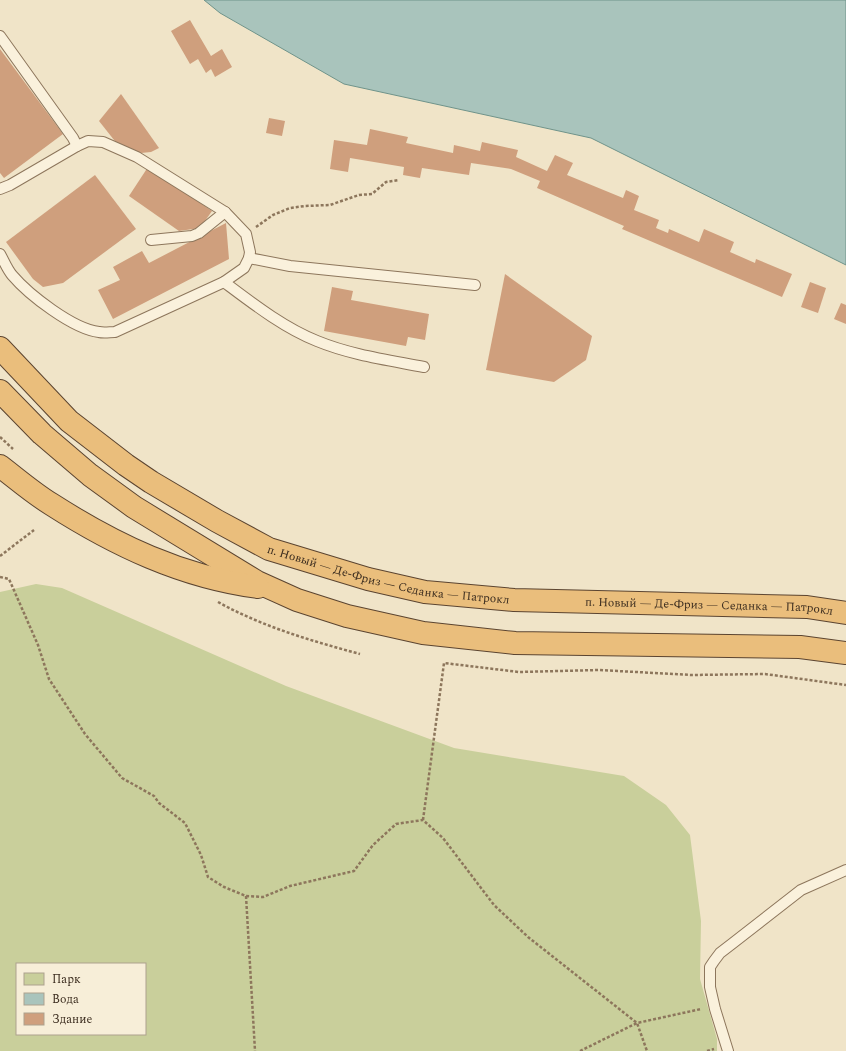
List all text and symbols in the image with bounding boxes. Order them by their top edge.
street label: п. Новый — Де-Фриз — Седанка — Патрокл [265,540,510,610]
street label: п. Новый — Де-Фриз — Седанка — Патрокл [585,593,834,621]
legend [16,963,146,1035]
text: Парк [52,970,81,989]
text: Вода [52,990,79,1009]
text: Здание [52,1010,92,1029]

